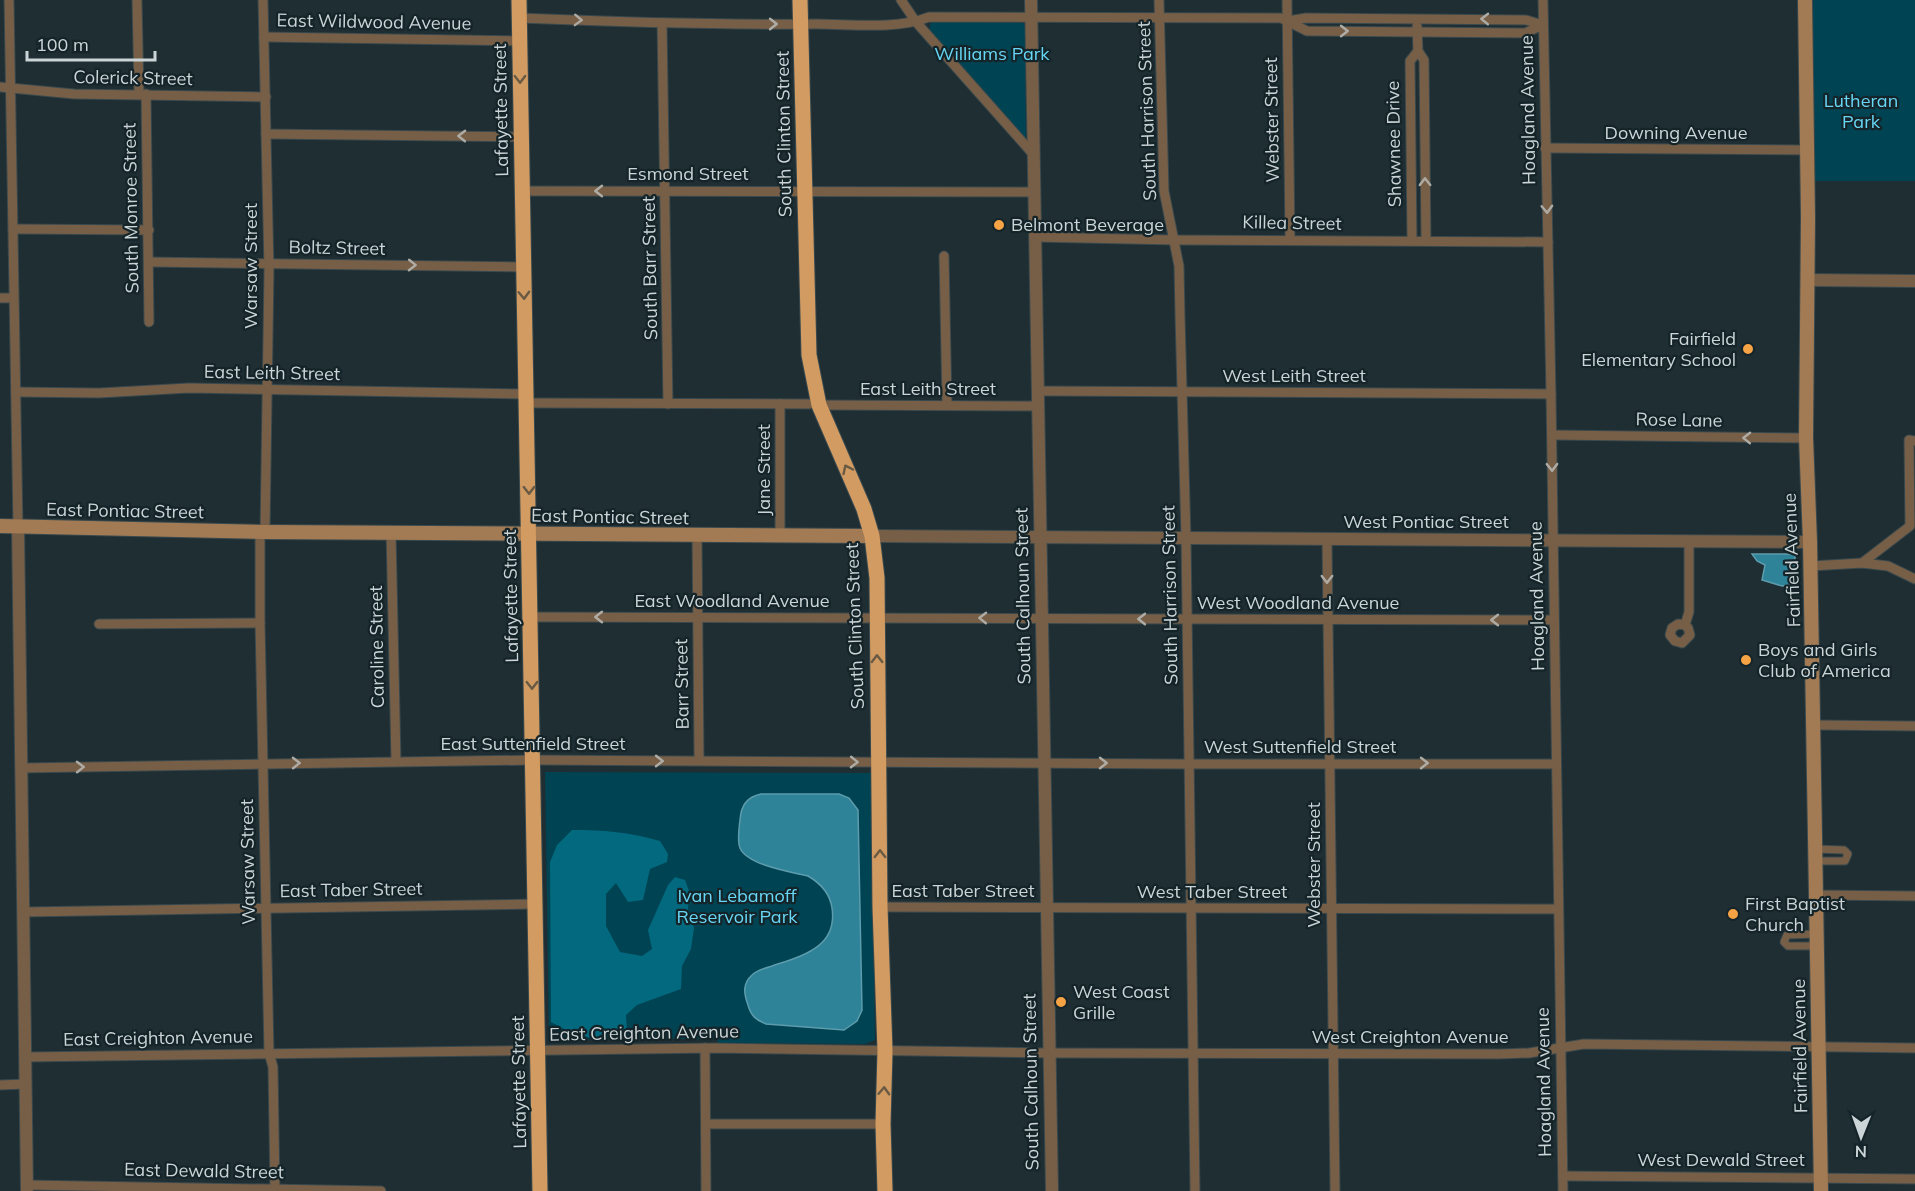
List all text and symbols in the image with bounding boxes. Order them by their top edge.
street label: East Wildwood Avenue [276,8,472,35]
one-way arrow [1480,12,1489,25]
one-way arrow [573,14,582,27]
one-way arrow [768,18,777,30]
street label: South Harrison Street [1132,21,1161,201]
scale bar [27,24,154,62]
one-way arrow [1339,25,1348,37]
text: 100 m [36,33,89,56]
street label: Hoagland Avenue [1515,35,1540,185]
park label: Williams Park [934,42,1050,65]
street label: Lafayette Street [488,43,513,177]
street label: South Clinton Street [771,51,796,217]
street label: Webster Street [1259,57,1284,183]
street label: Colerick Street [73,65,193,90]
one-way arrow [514,75,526,84]
street label: Shawnee Drive [1381,81,1406,207]
park label: Lutheran Park [1824,89,1898,133]
street label: Downing Avenue [1605,121,1747,144]
street label: South Monroe Street [118,122,143,294]
one-way arrow [458,130,467,142]
street label: Esmond Street [627,162,749,185]
one-way arrow [1419,178,1431,187]
one-way arrow [595,185,604,197]
street label: South Barr Street [637,196,662,340]
street label: Warsaw Street [239,203,262,329]
one-way arrow [1540,205,1553,214]
street label: Killea Street [1242,210,1342,235]
place label: Belmont Beverage [1011,213,1164,236]
marker: Belmont Beverage [992,218,1006,232]
street label: Boltz Street [288,235,386,260]
one-way arrow [407,259,416,271]
one-way arrow [518,291,531,300]
place label: Fairfield Elementary School [1581,327,1736,371]
marker: Fairfield Elementary School [1741,342,1755,356]
street label: East Leith Street [204,360,340,385]
street label: West Leith Street [1222,364,1366,387]
street label: East Leith Street [860,377,996,400]
street label: Rose Lane [1635,407,1723,432]
street label: Jane Street [752,424,775,516]
one-way arrow [1743,431,1752,444]
one-way arrow [1546,463,1558,472]
one-way arrow [842,464,854,475]
one-way arrow [522,486,535,495]
street label: Fairfield Avenue [1778,492,1805,628]
street label: East Pontiac Street [46,498,204,523]
street label: East Pontiac Street [531,504,689,529]
street label: South Harrison Street [1156,505,1183,685]
street label: South Calhoun Street [1009,507,1036,685]
street label: West Pontiac Street [1343,510,1509,533]
street label: Hoagland Avenue [1524,521,1549,671]
street label: Lafayette Street [498,529,523,663]
street label: South Clinton Street [840,542,869,710]
one-way arrow [1321,574,1333,583]
street label: Caroline Street [364,585,389,709]
street label: East Woodland Avenue [634,589,830,612]
street label: West Woodland Avenue [1197,591,1399,614]
one-way arrow [594,611,603,623]
one-way arrow [978,612,987,625]
one-way arrow [1138,613,1147,625]
one-way arrow [1491,614,1500,626]
place label: Boys and Girls Club of America [1758,638,1891,682]
street label: Barr Street [669,639,694,729]
marker: Boys and Girls Club of America [1739,653,1753,667]
one-way arrow [871,654,884,663]
one-way arrow [525,681,538,690]
street label: East Suttenfield Street [441,732,625,755]
street label: West Suttenfield Street [1204,735,1396,758]
one-way arrow [655,754,664,767]
one-way arrow [850,756,859,768]
one-way arrow [292,757,301,769]
one-way arrow [1098,757,1107,769]
one-way arrow [1419,757,1428,769]
one-way arrow [76,760,85,773]
street label: Warsaw Street [235,799,260,925]
street label: Webster Street [1302,802,1325,928]
one-way arrow [874,849,886,858]
street label: East Taber Street [279,877,423,902]
street label: East Taber Street [892,879,1034,902]
street label: West Taber Street [1137,880,1287,903]
park label: Ivan Lebamoff Reservoir Park [677,884,798,928]
place label: First Baptist Church [1745,892,1845,936]
marker: First Baptist Church [1726,907,1740,921]
street label: Fairfield Avenue [1787,979,1812,1113]
place label: West Coast Grille [1073,980,1169,1024]
street label: South Calhoun Street [1017,993,1044,1171]
marker: West Coast Grille [1054,995,1068,1009]
street label: Hoagland Avenue [1531,1007,1556,1157]
street label: Lafayette Street [506,1015,531,1149]
street label: East Creighton Avenue [549,1019,739,1046]
street label: East Creighton Avenue [63,1024,253,1051]
street label: West Creighton Avenue [1311,1025,1509,1048]
one-way arrow [877,1086,890,1095]
north arrow [1831,1107,1891,1167]
text: N [1855,1142,1867,1162]
street label: West Dewald Street [1637,1148,1805,1171]
street label: East Dewald Street [124,1158,284,1183]

